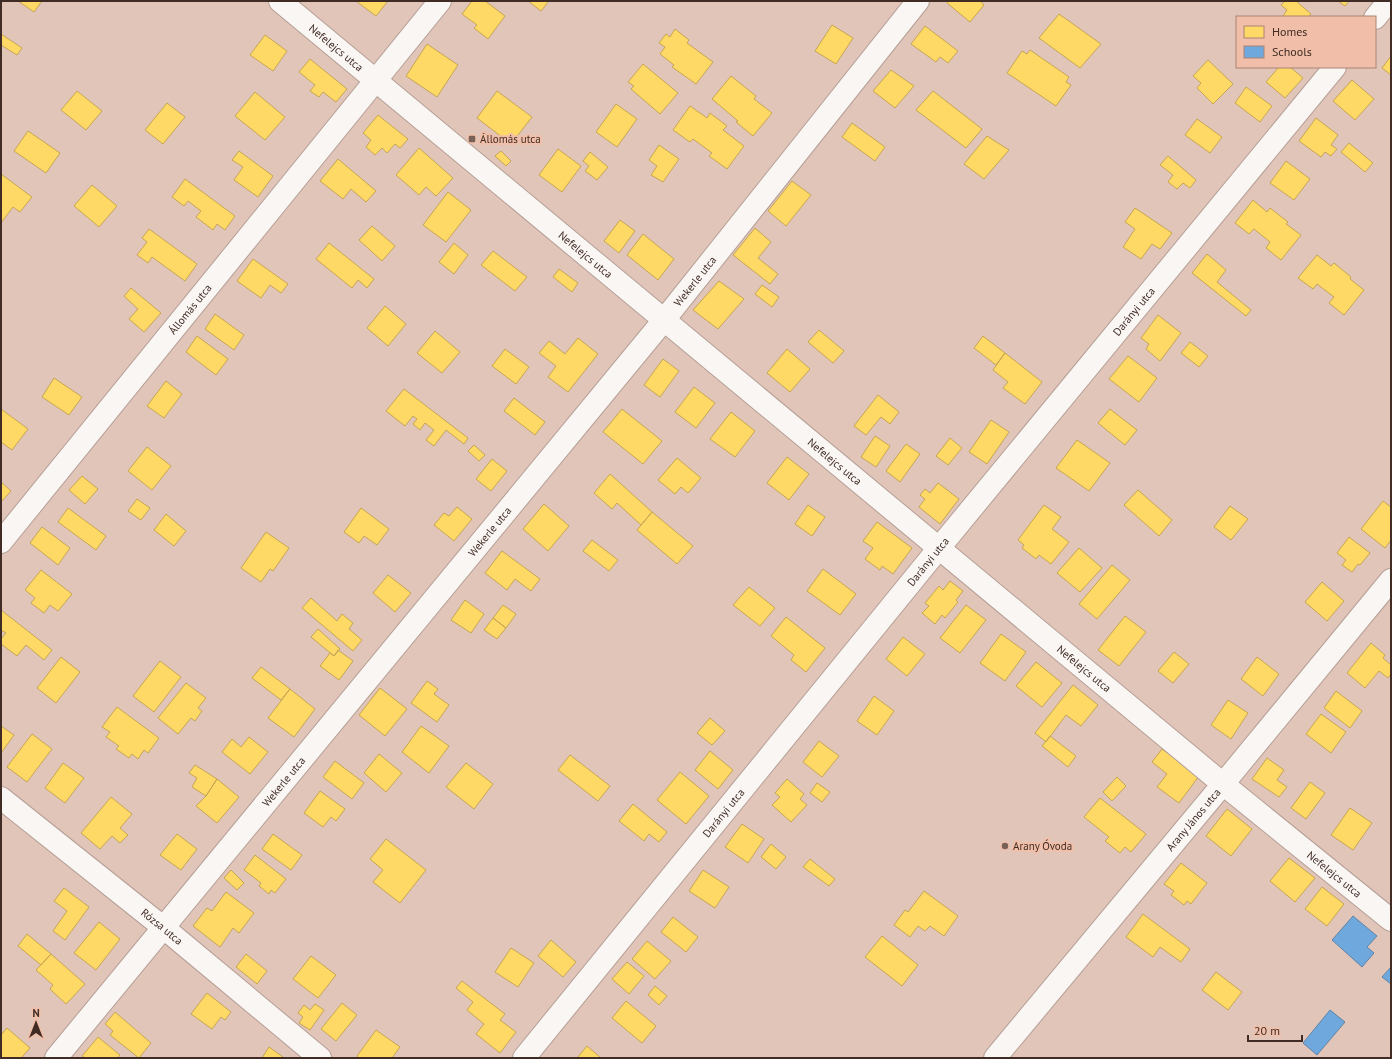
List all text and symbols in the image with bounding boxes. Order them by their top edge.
legend [1236,16,1376,68]
street label: Nefelejcs utca [306,21,366,74]
text: Homes [1272,24,1307,39]
text: Schools [1272,44,1312,59]
place label: Állomás utca [480,132,541,146]
marker: Állomás utca [467,134,477,144]
street label: Nefelejcs utca [555,228,615,281]
street label: Wekerle utca [671,253,719,309]
street label: Állomás utca [165,281,215,337]
street label: Darányi utca [1110,284,1158,339]
street label: Nefelejcs utca [805,435,865,488]
street label: Wekerle utca [465,504,514,559]
street label: Darányi utca [904,534,952,589]
street label: Nefelejcs utca [1054,642,1114,695]
street label: Wekerle utca [259,754,308,809]
street label: Arany János utca [1163,785,1223,854]
street label: Darányi utca [699,786,747,840]
place label: Arany Óvoda [1013,839,1072,853]
marker: Arany Óvoda [1000,841,1010,851]
street label: Nefelejcs utca [1304,848,1365,900]
street label: Rózsa utca [138,905,186,948]
north arrow [16,1003,56,1043]
text: N [32,1006,40,1020]
scale bar [1248,1017,1302,1043]
text: 20 m [1254,1023,1280,1038]

